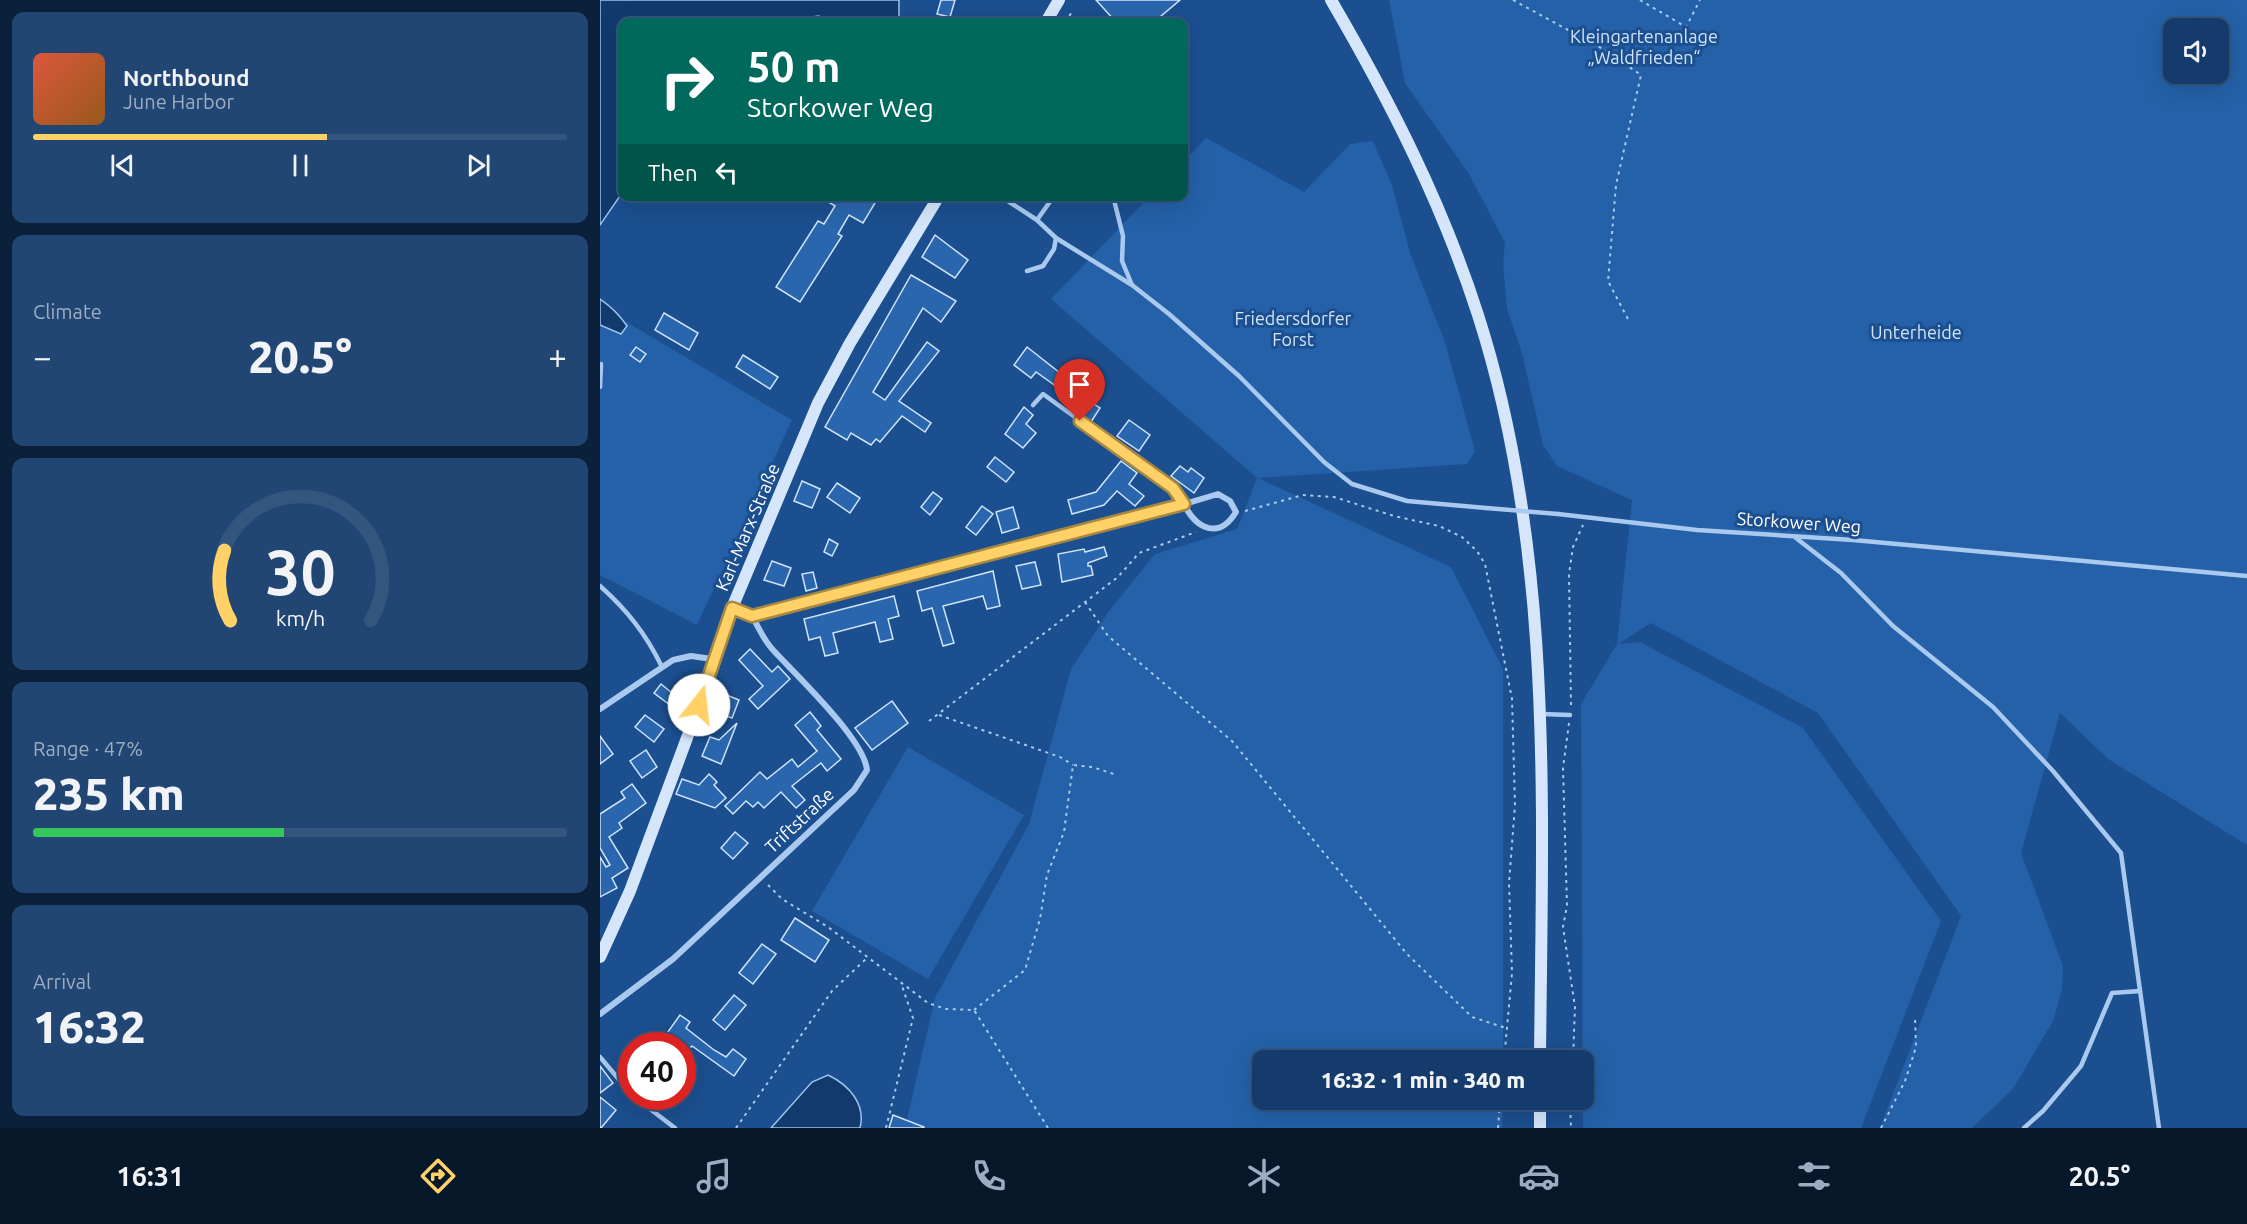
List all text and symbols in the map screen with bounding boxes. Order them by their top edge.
map controls [2163,18,2229,84]
button: sound [2163,18,2229,84]
park label: Kleingartenanlage „Waldfrieden“ [1570,26,1718,67]
icon: right [648,42,726,120]
text: 50 m [747,43,841,90]
text: Northbound [123,65,249,90]
text: June Harbor [123,90,234,113]
text: Storkower Weg [747,92,934,122]
icon: previous [106,149,139,182]
icon: pause [284,149,317,182]
icon: next [462,149,495,182]
icon: left [710,156,743,189]
text: Then [648,160,698,185]
text: Climate [33,300,102,323]
park label: Friedersdorfer Forst [1235,308,1352,349]
park label: Unterheide [1870,322,1962,342]
text: 20.5° [248,331,352,382]
text: − [33,338,52,375]
text: + [548,338,567,375]
pin [1054,359,1105,421]
icon: arrive [1063,368,1096,401]
street label: Karl-Marx-Straße [711,460,783,594]
street label: Storkower Weg [1736,508,1862,536]
text: 30 [265,537,335,607]
text: km/h [275,606,325,630]
position arrow [667,673,731,737]
text: Range · 47% [33,737,143,760]
text: 235 km [33,768,185,819]
street label: Triftstraße [761,783,837,857]
text: Arrival [33,970,91,993]
text: 16:32 [33,1001,146,1052]
speed limit sign: 40 [618,1032,696,1110]
text: 16:32 · 1 min · 340 m [1321,1067,1525,1092]
icon: directions [417,1155,459,1197]
icon: music [693,1155,735,1197]
icon: phone [968,1155,1010,1197]
icon: climate [1243,1155,1285,1197]
icon: car [1518,1155,1560,1197]
icon: filters [1793,1155,1835,1197]
text: 16:31 [117,1161,184,1191]
text: 20.5° [2068,1161,2130,1191]

